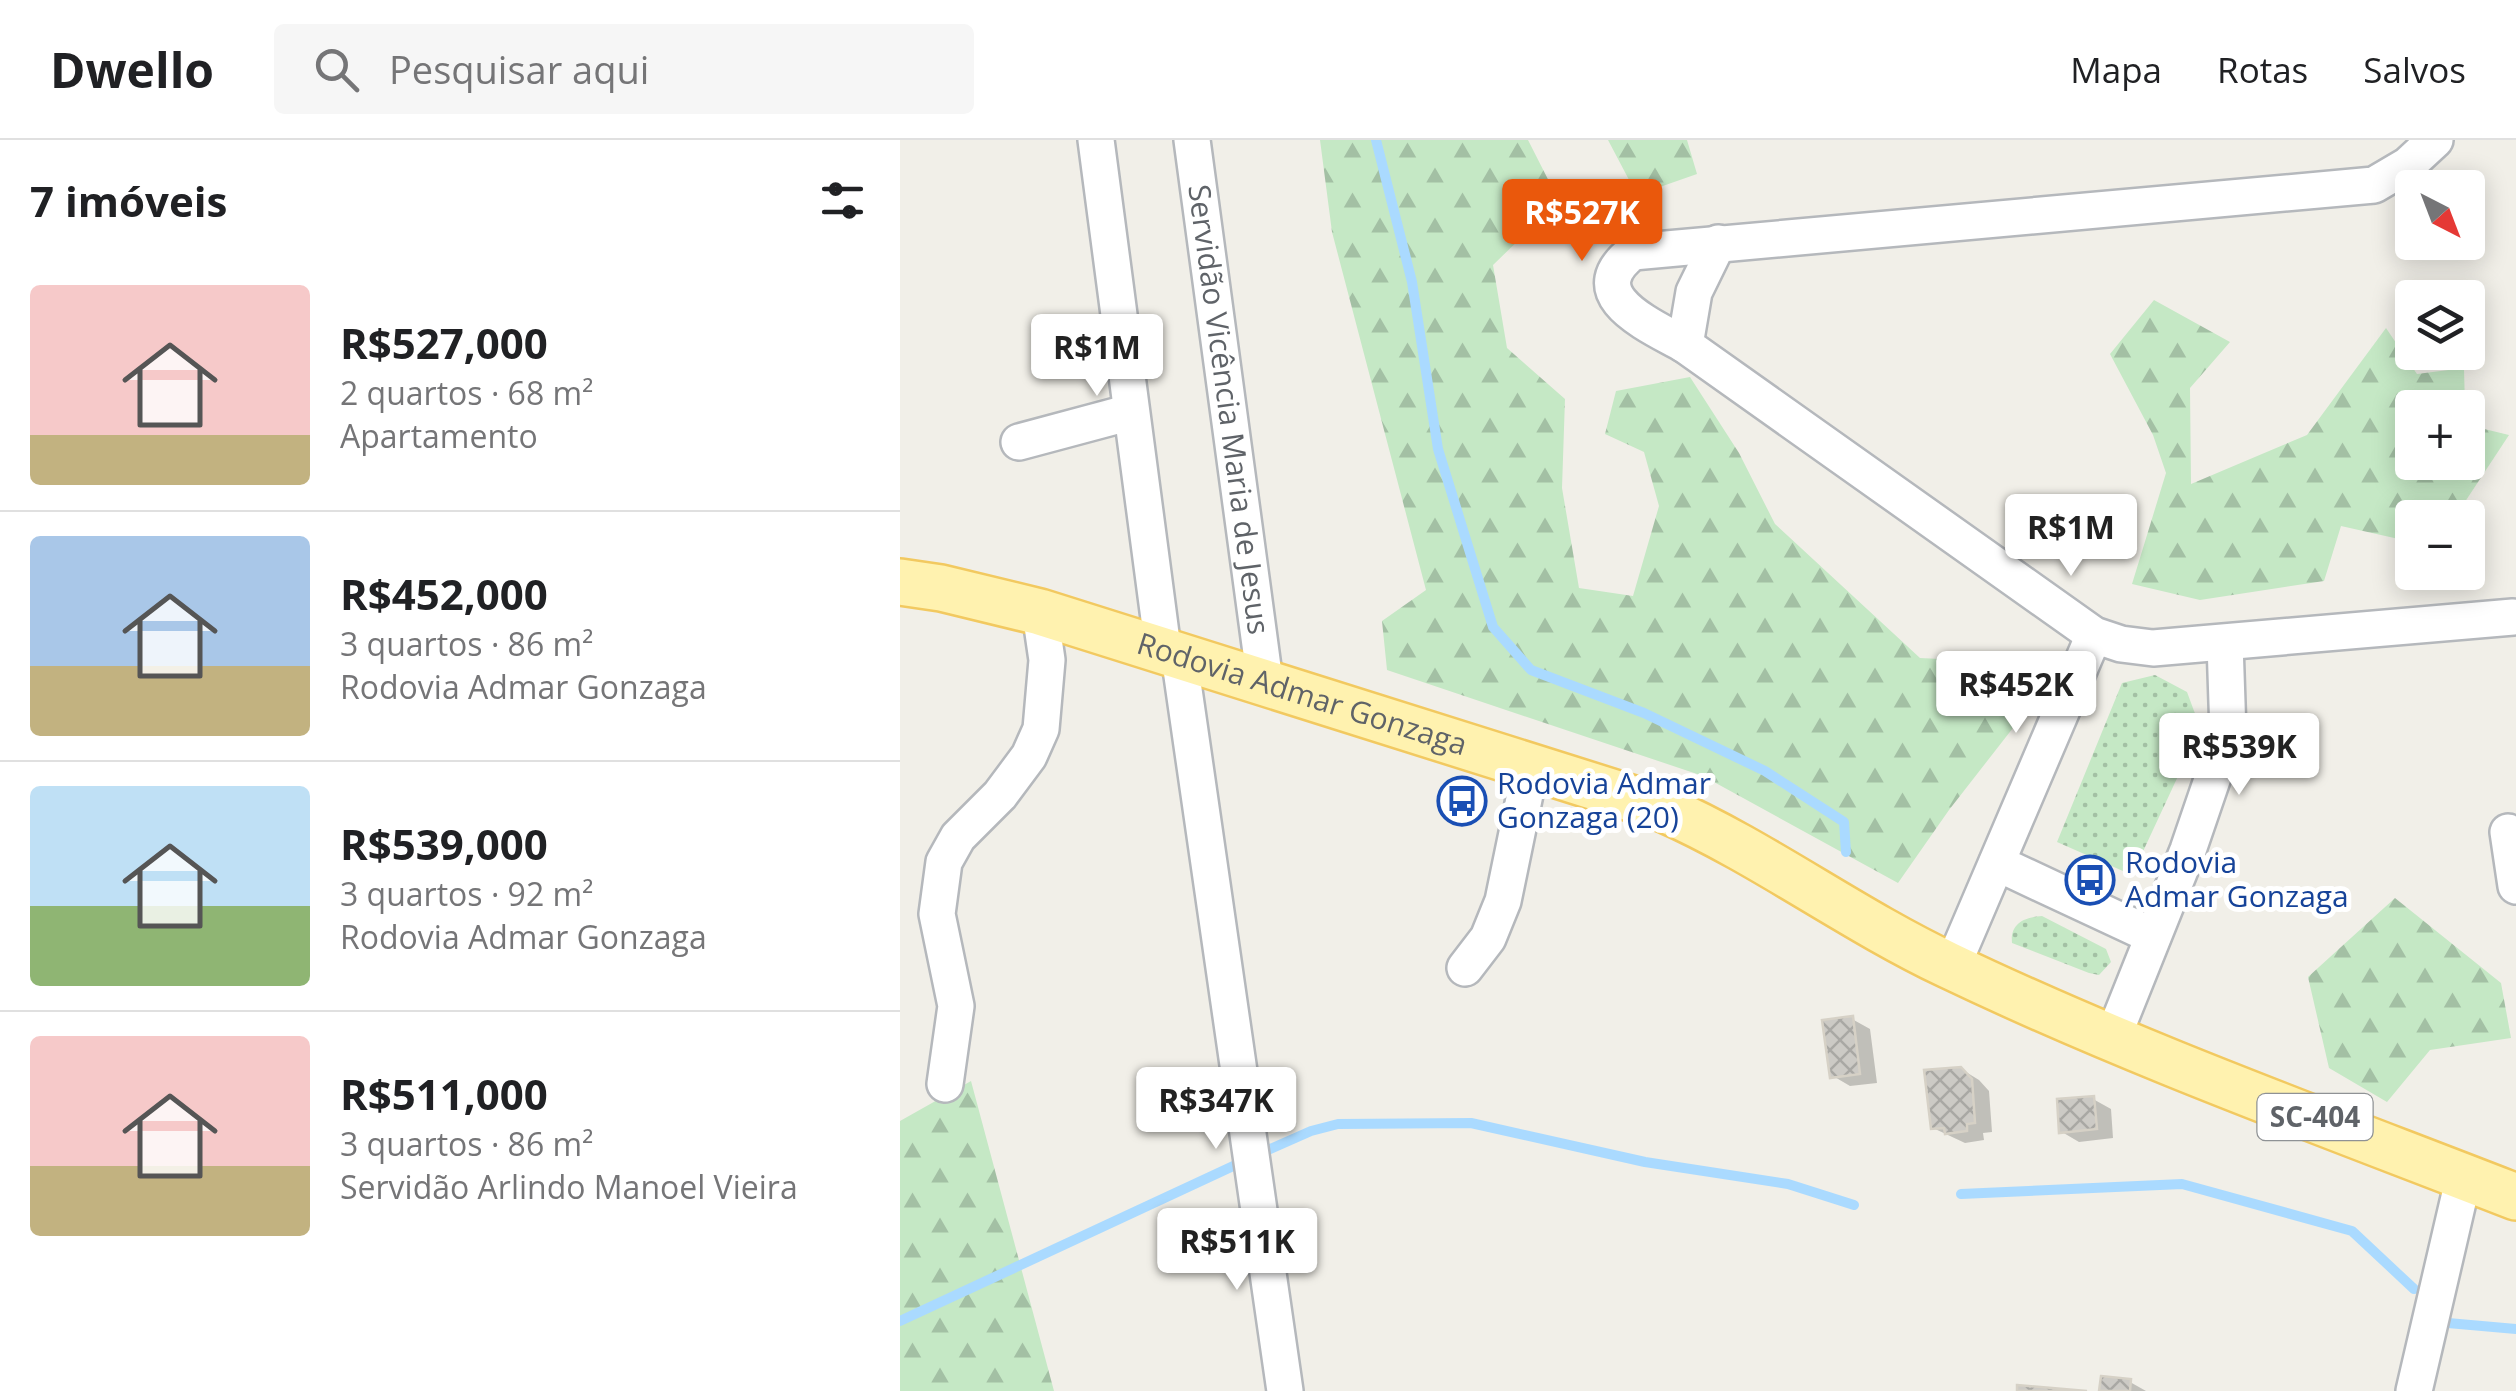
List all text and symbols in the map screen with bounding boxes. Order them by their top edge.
search box [274,24,974,114]
text: Dwello [50,37,214,102]
icon: search [309,42,364,97]
text: Pesquisar aqui [389,43,649,95]
text: Mapa [2070,46,2162,93]
text: Rotas [2217,46,2308,93]
text: Salvos [2363,46,2466,93]
north arrow [2395,170,2485,260]
map controls [2395,170,2485,590]
text: 7 imóveis [30,172,227,229]
icon: filters [815,173,870,228]
pin: R$527K [1501,179,1663,264]
street label: Servidão Vicência Maria de Jesus [1179,182,1280,637]
text: R$527K [1524,190,1640,233]
button: layers [2395,280,2485,370]
text: R$527,000 [340,314,548,371]
pin: R$1M [1038,314,1156,399]
icon: home [110,325,230,445]
text: R$1M [1053,325,1141,368]
text: 2 quartos · 68 m² [340,371,593,414]
button: + [2395,390,2485,480]
text: Apartamento [340,414,538,457]
pin: R$1M [2012,494,2130,579]
button: − [2395,500,2485,590]
text: R$1M [2027,505,2115,548]
text: R$452,000 [340,565,548,622]
icon: home [110,576,230,696]
text: 3 quartos · 86 m² [340,622,593,665]
street label: Rodovia Admar Gonzaga [1132,622,1473,764]
pin: R$452K [1935,651,2097,736]
text: R$452K [1958,662,2074,705]
text: Rodovia Admar Gonzaga [340,665,707,708]
pin: R$539K [2158,713,2320,798]
text: R$539K [2181,724,2297,767]
place label: Rodovia Admar Gonzaga (20) [1497,762,1711,837]
bus stop icon: Rodovia Admar Gonzaga (20) [1436,775,1488,827]
text: R$539,000 [340,815,548,872]
icon: home [110,826,230,946]
place label: Rodovia Admar Gonzaga [2125,841,2349,916]
bus stop icon: Rodovia Admar Gonzaga [2064,854,2116,906]
text: 3 quartos · 92 m² [340,872,593,915]
text: Rodovia Admar Gonzaga [340,915,707,958]
text: R$511,000 [340,1065,548,1122]
pin: R$347K [1135,1067,1297,1152]
icon: home [110,1076,230,1196]
text: R$347K [1158,1078,1274,1121]
road number: SC-404 [2258,1094,2372,1140]
text: 3 quartos · 86 m² [340,1122,593,1165]
text: Servidão Arlindo Manoel Vieira [340,1165,798,1208]
pin: R$511K [1156,1208,1318,1293]
text: R$511K [1179,1219,1295,1262]

